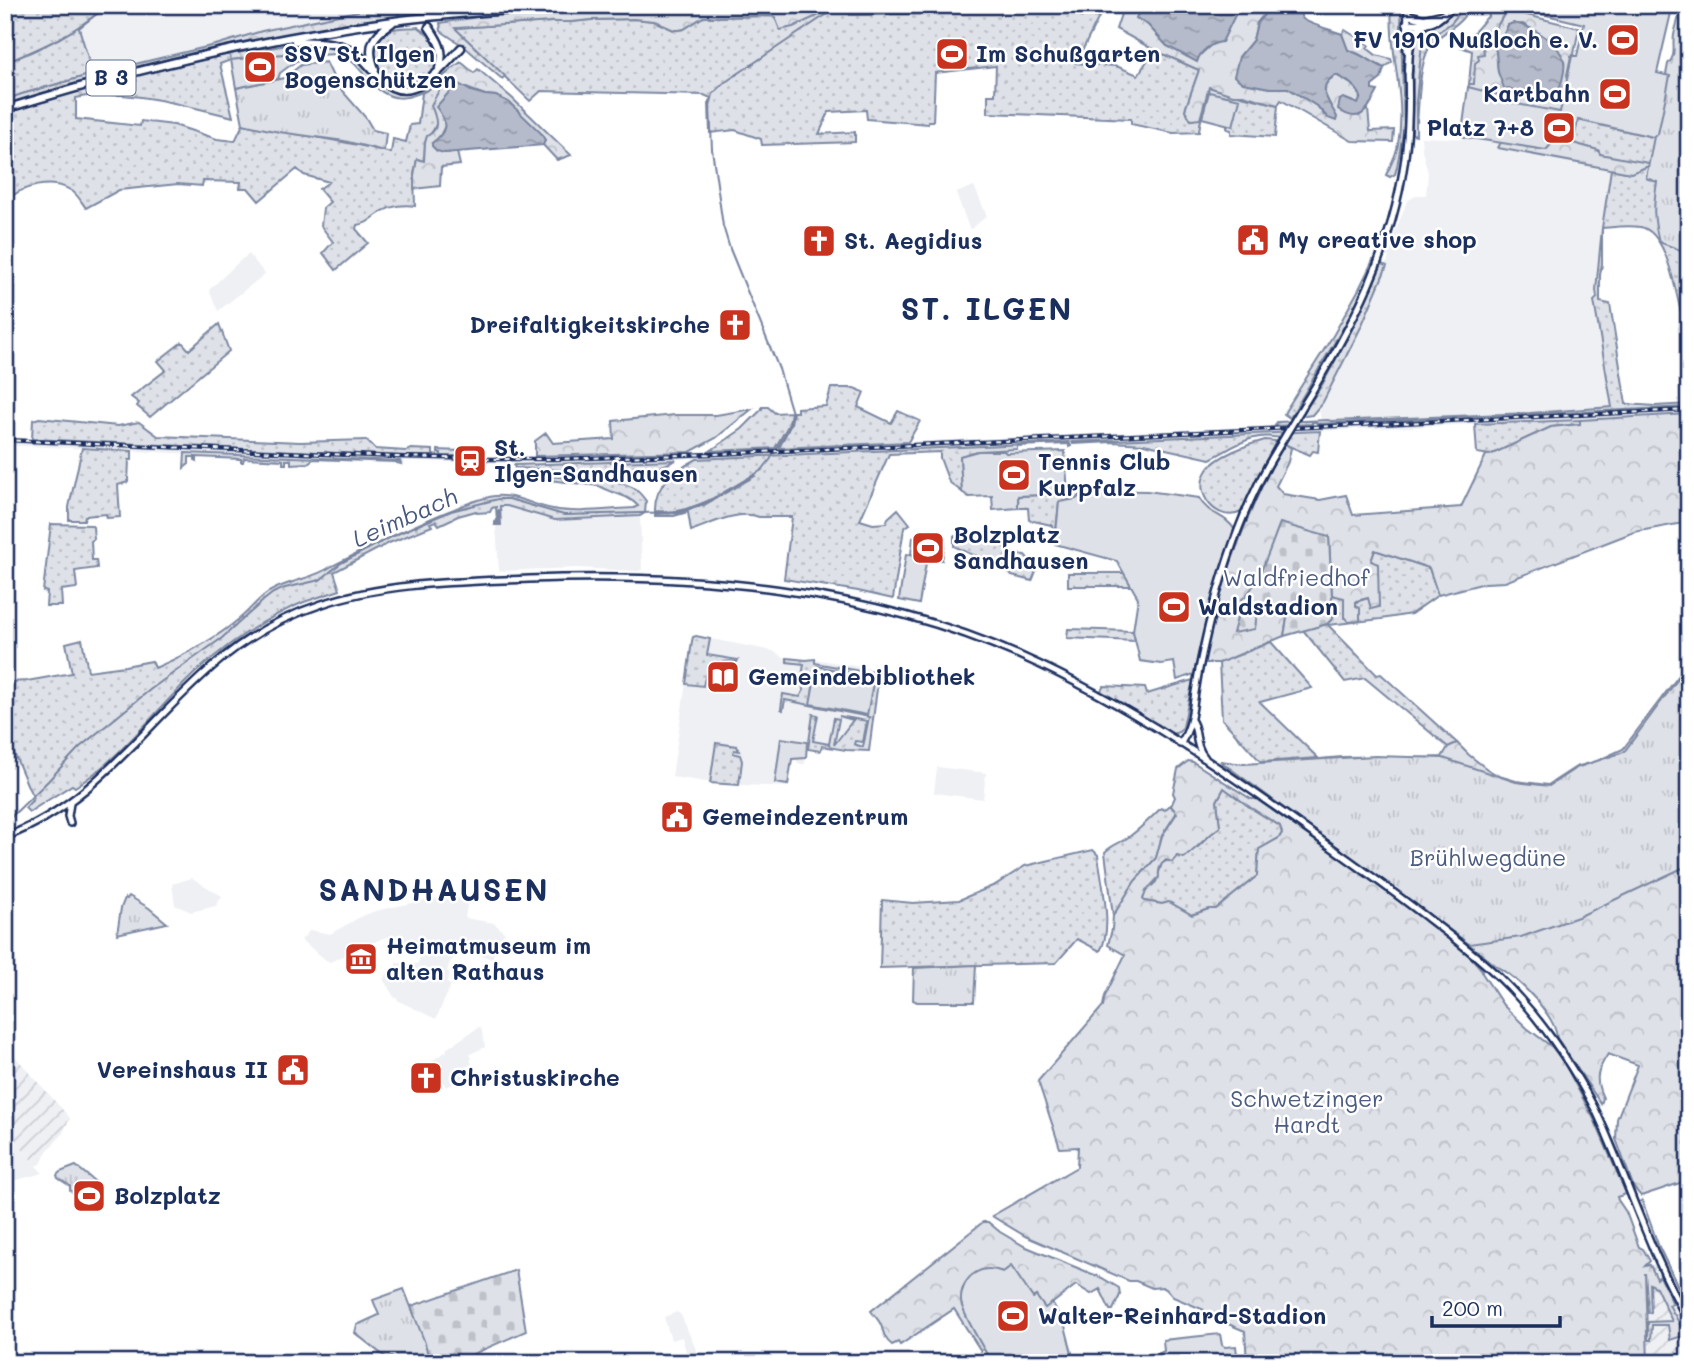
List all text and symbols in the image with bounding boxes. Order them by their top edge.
sports icon: FV 1910 Nußloch e. V. [1604,21,1642,59]
place label: FV 1910 Nußloch e. V. [1353,24,1598,54]
sports icon: Im Schußgarten [933,35,971,73]
place label: SSV St. Ilgen Bogenschützen [284,38,456,94]
place label: Im Schußgarten [976,38,1160,68]
sports icon: SSV St. Ilgen Bogenschützen [241,48,279,86]
road number: B 3 [86,60,136,96]
sports icon: Kartbahn [1596,75,1634,113]
place label: Kartbahn [1483,78,1590,108]
sports icon: Platz 7+8 [1540,109,1578,147]
place label: Platz 7+8 [1427,112,1534,142]
public building icon: My creative shop [1234,221,1272,259]
church icon: St. Aegidius [800,222,838,260]
place label: My creative shop [1278,224,1477,254]
place label: St. Aegidius [844,225,982,255]
district label: ST. ILGEN [901,288,1073,328]
church icon: Dreifaltigkeitskirche [716,306,754,344]
place label: Dreifaltigkeitskirche [470,309,710,339]
place label: St. Ilgen-Sandhausen [494,432,698,488]
station icon: St. Ilgen-Sandhausen [451,442,489,480]
place label: Tennis Club Kurpfalz [1038,446,1170,502]
sports icon: Tennis Club Kurpfalz [995,456,1033,494]
water label: Leimbach [347,480,462,554]
place label: Bolzplatz Sandhausen [953,519,1088,575]
sports icon: Bolzplatz Sandhausen [909,529,947,567]
park label: Waldfriedhof [1223,562,1370,592]
sports icon: Waldstadion [1155,588,1193,626]
place label: Waldstadion [1198,591,1338,621]
library icon: Gemeindebibliothek [704,658,742,696]
place label: Gemeindebibliothek [748,661,975,691]
public building icon: Gemeindezentrum [658,798,696,836]
place label: Gemeindezentrum [702,801,908,831]
park label: Brühlwegdüne [1410,842,1566,872]
district label: SANDHAUSEN [319,869,549,909]
place label: Heimatmuseum im alten Rathaus [386,930,591,986]
museum icon: Heimatmuseum im alten Rathaus [342,940,380,978]
public building icon: Vereinshaus II [274,1051,312,1089]
place label: Vereinshaus II [97,1054,268,1084]
church icon: Christuskirche [407,1059,445,1097]
place label: Christuskirche [450,1062,620,1092]
park label: Schwetzinger Hardt [1230,1083,1384,1139]
sports icon: Bolzplatz [70,1177,108,1215]
place label: Bolzplatz [114,1180,221,1210]
scale bar [1432,1284,1559,1328]
text: 200 m [1442,1294,1503,1321]
sports icon: Walter-Reinhard-Stadion [994,1297,1032,1335]
place label: Walter-Reinhard-Stadion [1038,1300,1326,1330]

